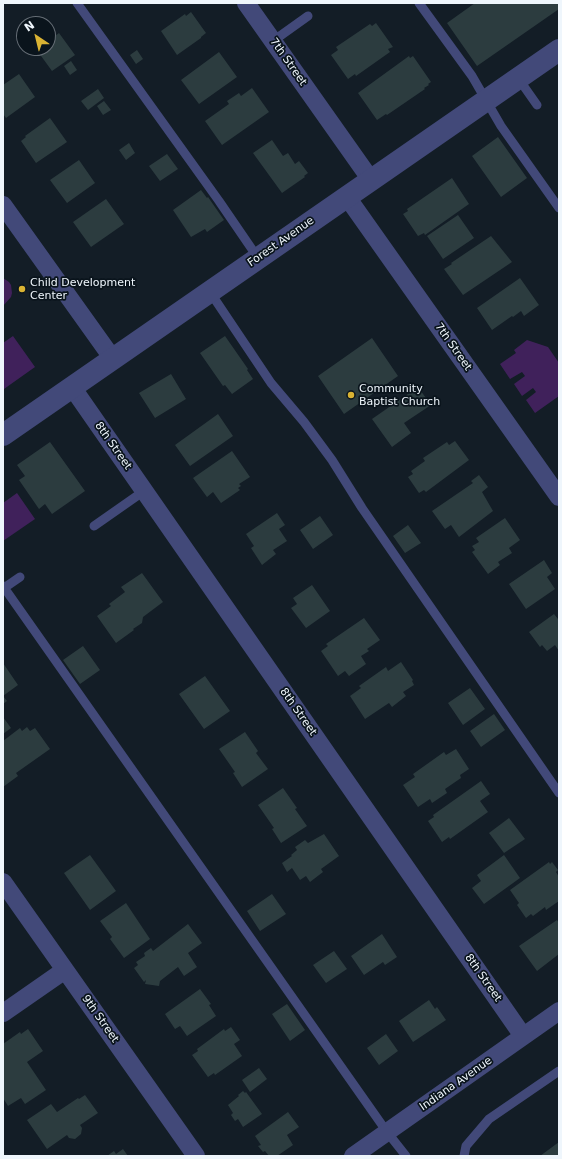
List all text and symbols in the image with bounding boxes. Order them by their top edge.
north arrow [16,16,56,56]
text: N [22,19,37,35]
street label: 7th Street [267,36,309,88]
street label: Forest Avenue [245,214,317,270]
place label: Child Development Center [30,276,135,302]
marker: Child Development Center [17,284,27,294]
street label: 7th Street [432,321,474,373]
place label: Community Baptist Church [359,382,440,408]
marker: Community Baptist Church [346,390,356,400]
street label: 8th Street [92,420,134,472]
street label: 8th Street [277,686,319,738]
street label: 8th Street [462,952,504,1004]
street label: 9th Street [79,993,121,1045]
street label: Indiana Avenue [417,1054,495,1114]

